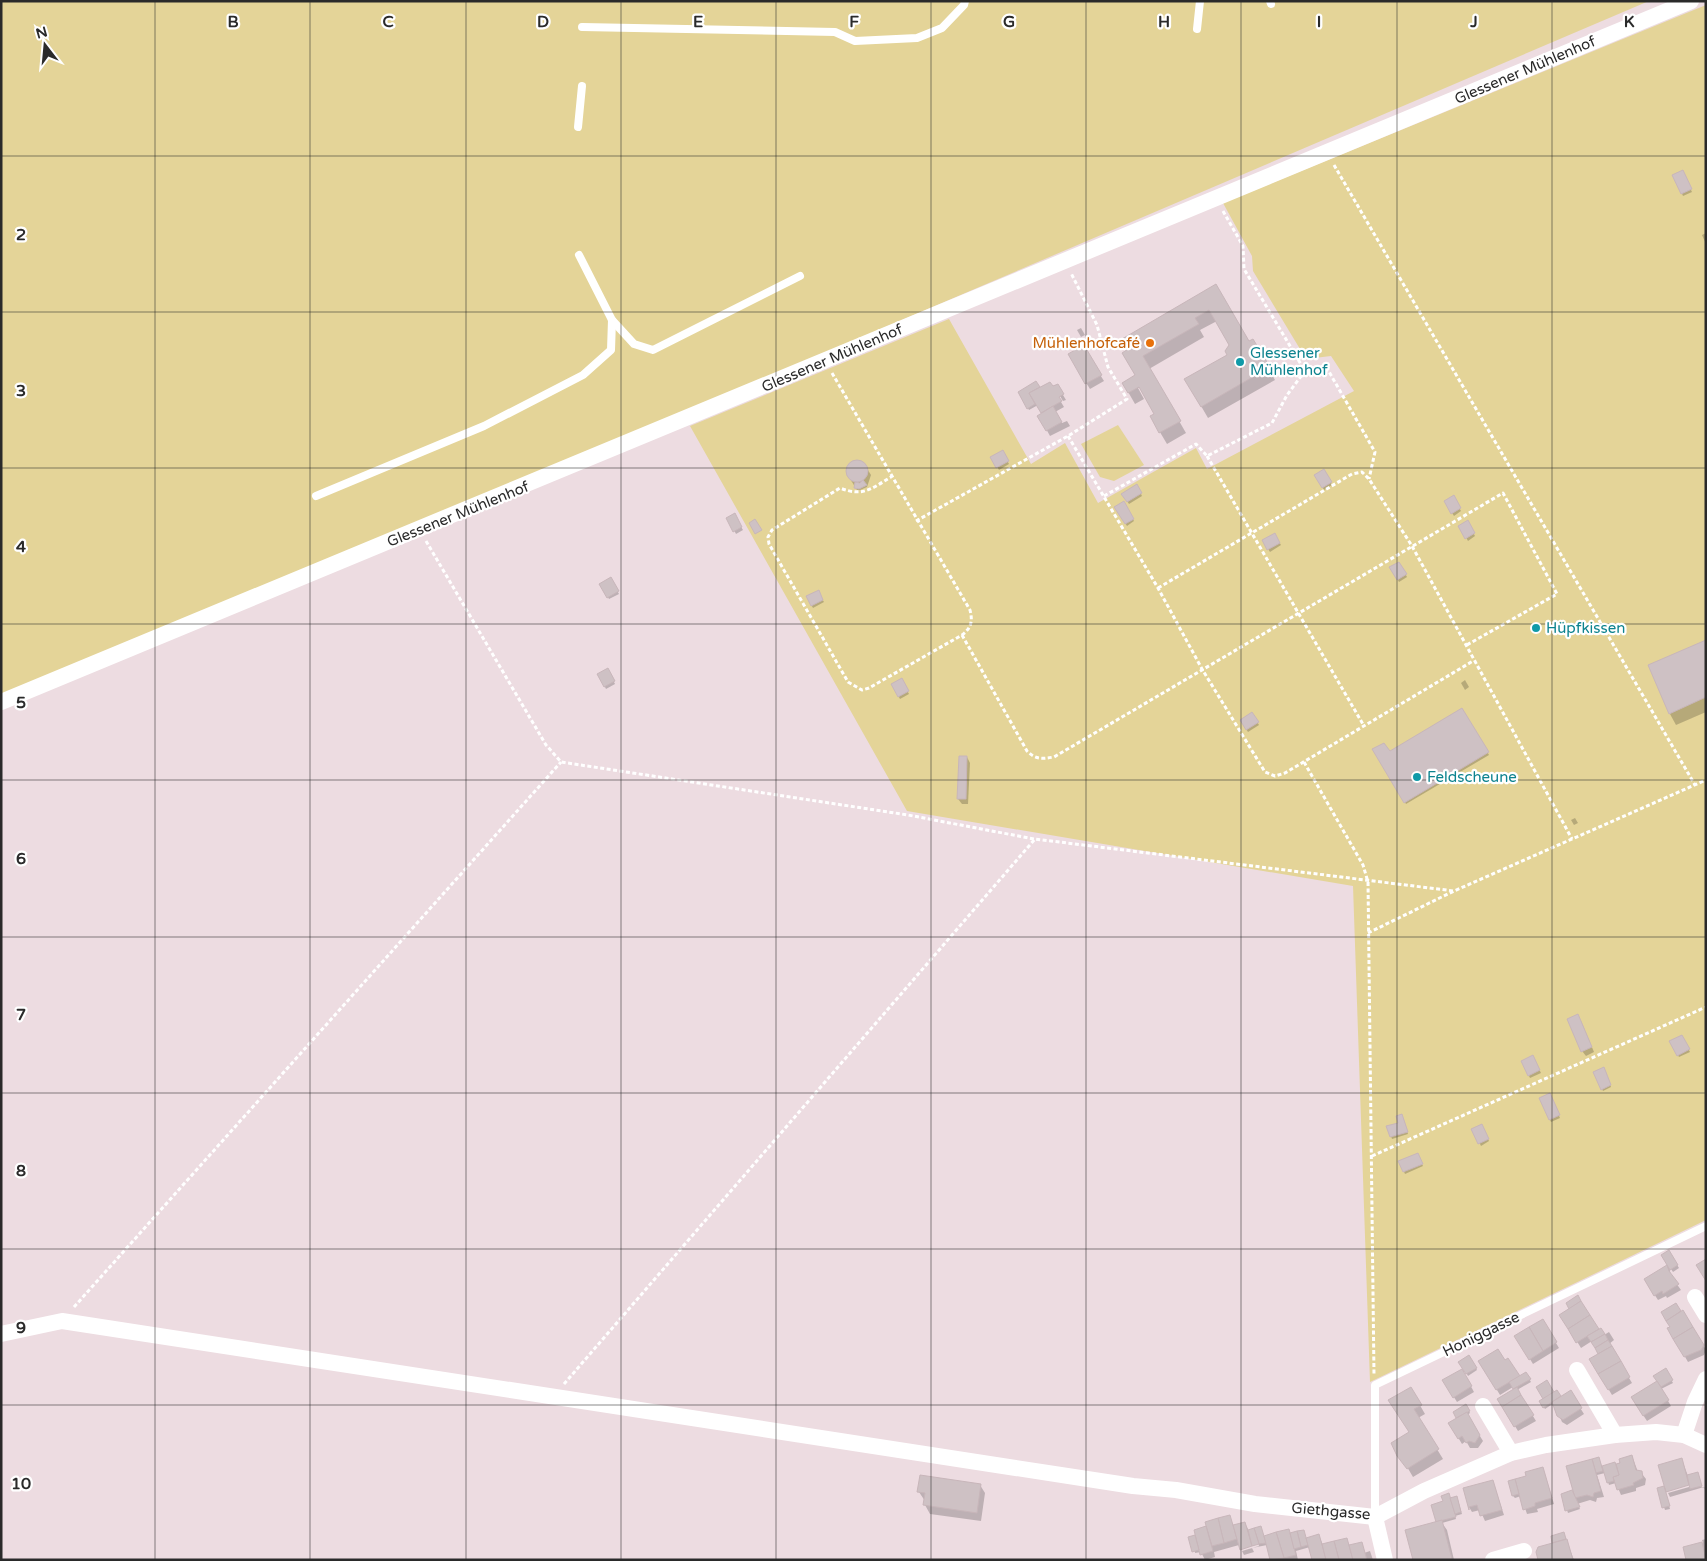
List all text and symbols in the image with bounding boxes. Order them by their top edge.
text: B [227,12,239,32]
text: C [382,12,394,32]
text: D [537,12,549,32]
text: E [693,12,703,32]
text: F [849,12,859,32]
text: G [1003,12,1015,32]
text: H [1158,12,1170,32]
text: I [1317,12,1321,32]
text: J [1469,12,1478,32]
text: K [1624,12,1635,32]
north arrow [20,20,70,70]
text: N [34,23,49,43]
street label: Glessener Mühlenhof [1452,32,1599,108]
text: 2 [16,225,26,245]
street label: Glessener Mühlenhof [759,320,906,396]
place label: Mühlenhofcafé [1033,334,1140,352]
marker: Mühlenhofcafé [1144,337,1156,349]
place label: Glessener Mühlenhof [1250,344,1328,379]
marker: Glessener Mühlenhof [1234,356,1246,368]
text: 3 [16,381,26,401]
street label: Glessener Mühlenhof [384,477,532,551]
text: 4 [16,537,26,557]
place label: Hüpfkissen [1546,619,1625,637]
marker: Hüpfkissen [1530,622,1542,634]
text: 5 [16,693,26,713]
place label: Feldscheune [1427,768,1517,786]
marker: Feldscheune [1411,771,1423,783]
text: 6 [16,849,26,869]
text: 7 [16,1005,26,1025]
text: 8 [16,1161,26,1181]
street label: Honiggasse [1440,1308,1522,1360]
text: 9 [16,1318,26,1338]
text: 10 [11,1474,31,1494]
street label: Giethgasse [1291,1499,1371,1523]

